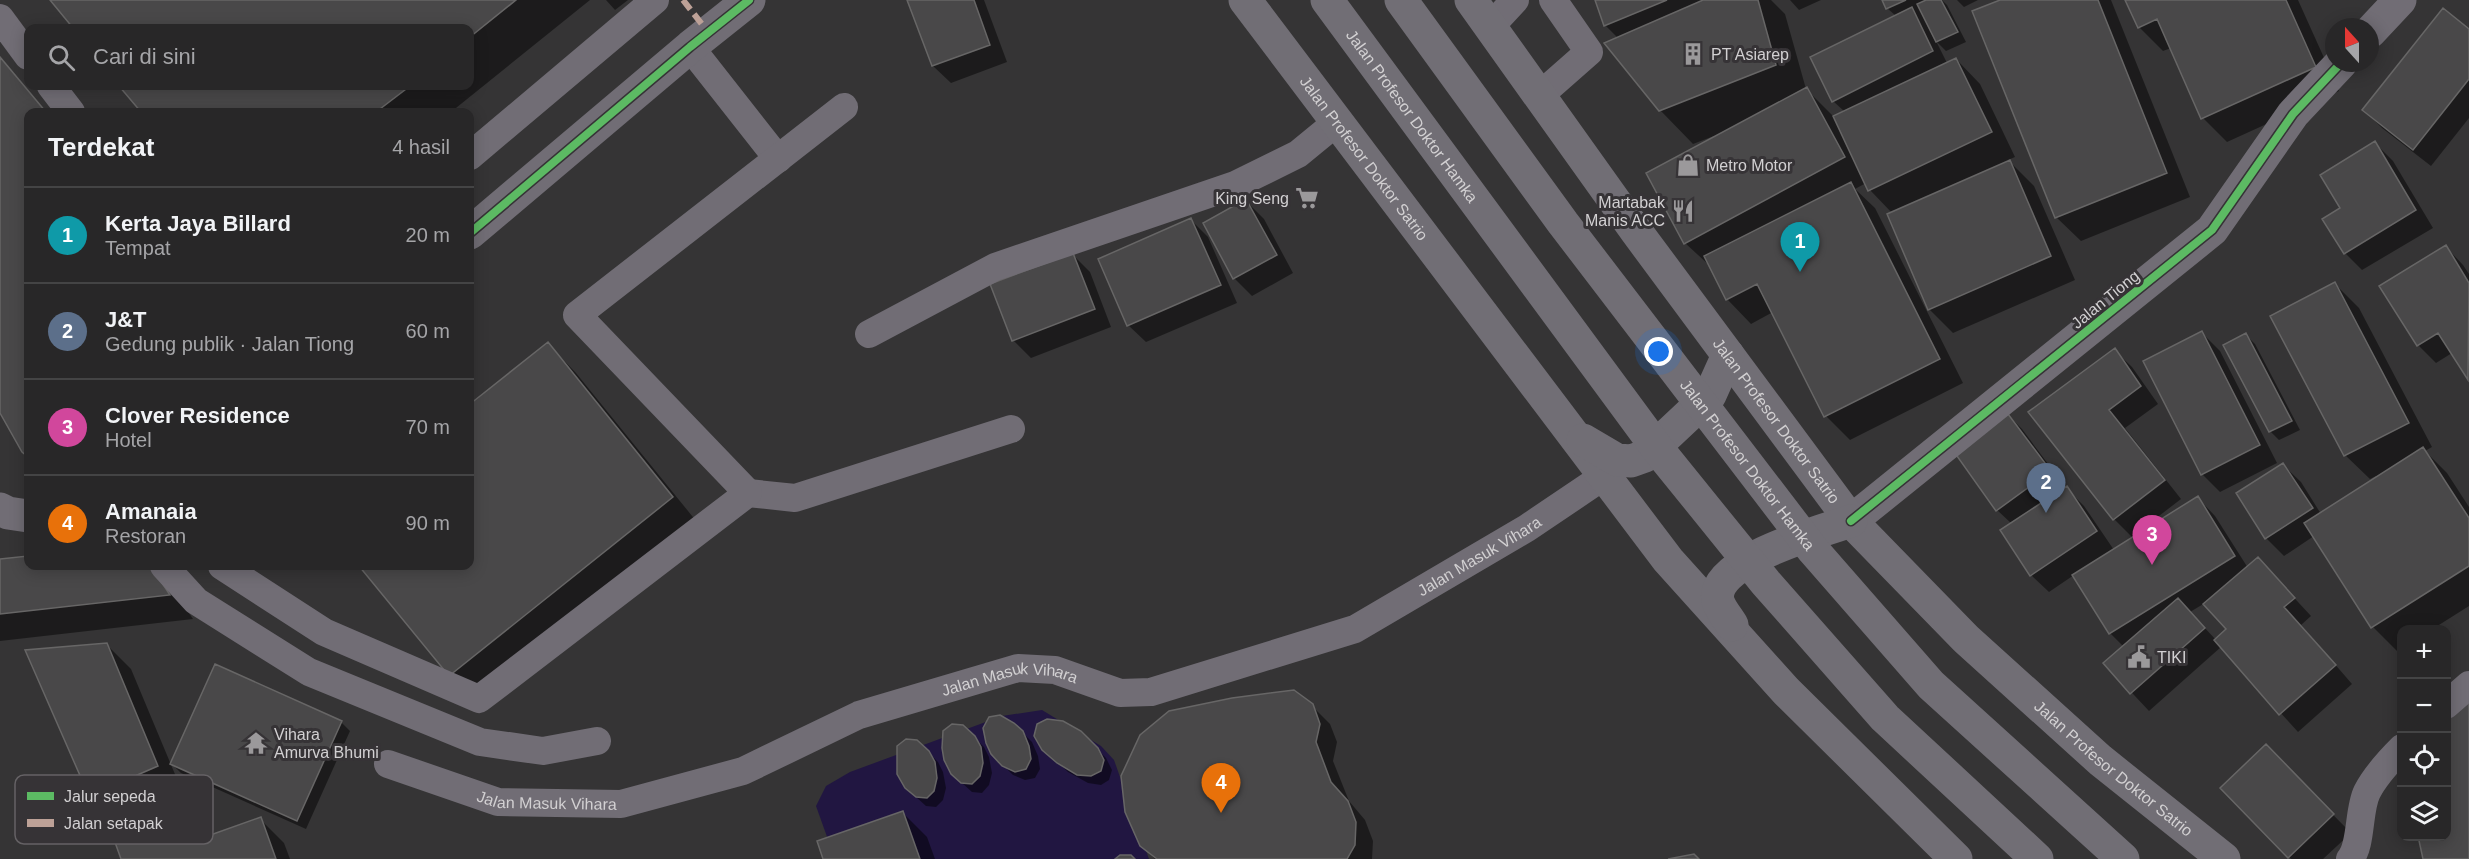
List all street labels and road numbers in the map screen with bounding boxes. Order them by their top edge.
street label: Jalan Profesor Doktor Hamka [1343,27,1481,206]
street label: Jalan Profesor Doktor Satrio [1297,73,1431,244]
street label: Jalan Tiong [2068,267,2142,332]
street label: Jalan Profesor Doktor Satrio [1710,335,1843,507]
street label: Jalan Profesor Doktor Hamka [1677,377,1818,554]
street label: Jalan Masuk Vihara [1415,513,1544,599]
street label: Jalan Masuk Vihara [939,660,1080,699]
street label: Jalan Profesor Doktor Satrio [2031,697,2196,840]
street label: Jalan Masuk Vihara [475,787,617,813]

